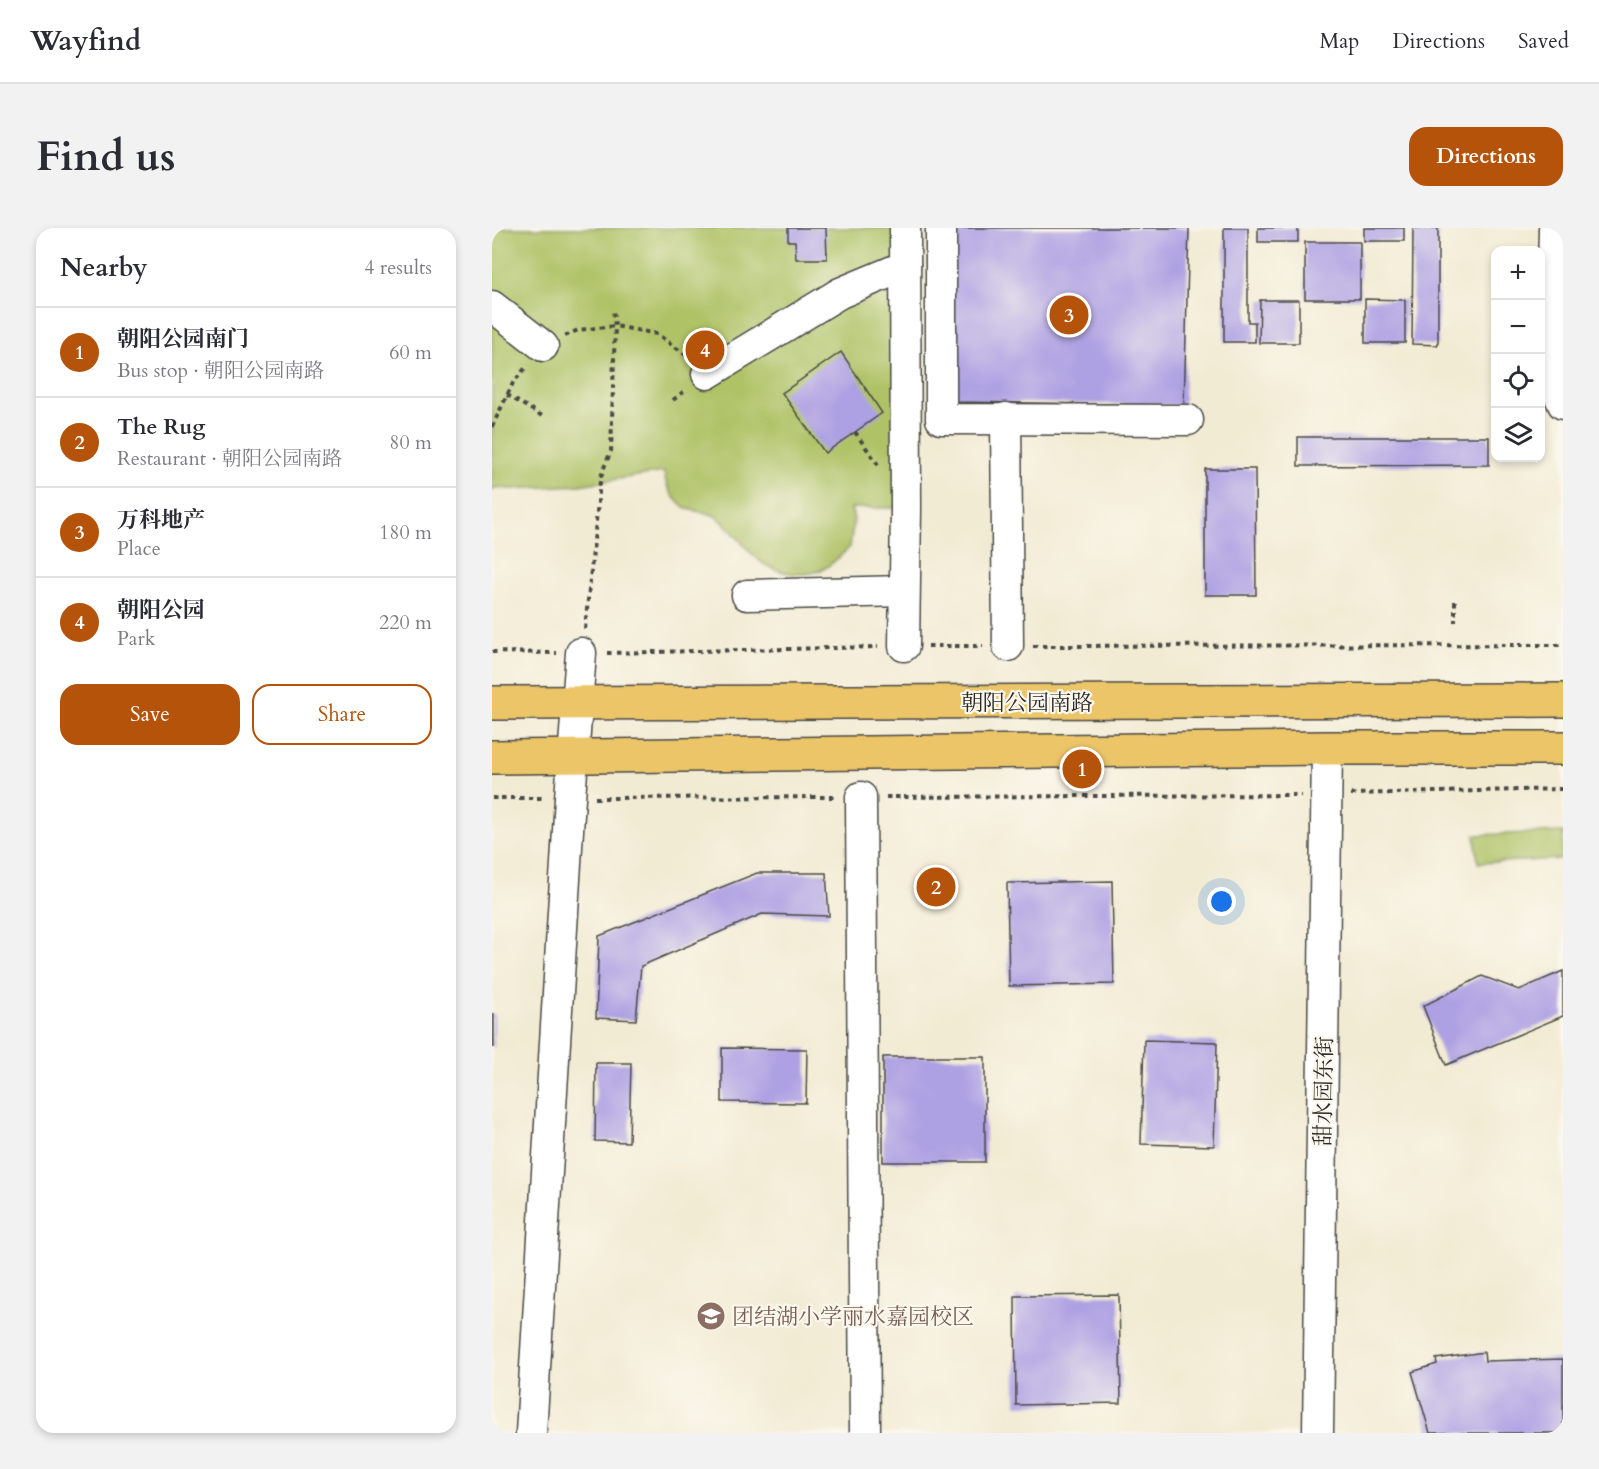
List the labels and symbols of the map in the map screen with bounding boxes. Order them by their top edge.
pin: 3 [1050,292,1088,338]
pin: 4 [686,328,724,372]
street label: 朝阳公园南路 [961,688,1093,718]
pin: 1 [1062,746,1102,792]
pin: 2 [916,864,956,910]
your location [1207,887,1236,916]
street label: 甜水园东街 [1308,1036,1340,1146]
school or university icon: 团结湖小学丽水嘉园校区 [695,1300,727,1332]
place label: 团结湖小学丽水嘉园校区 [732,1302,974,1332]

